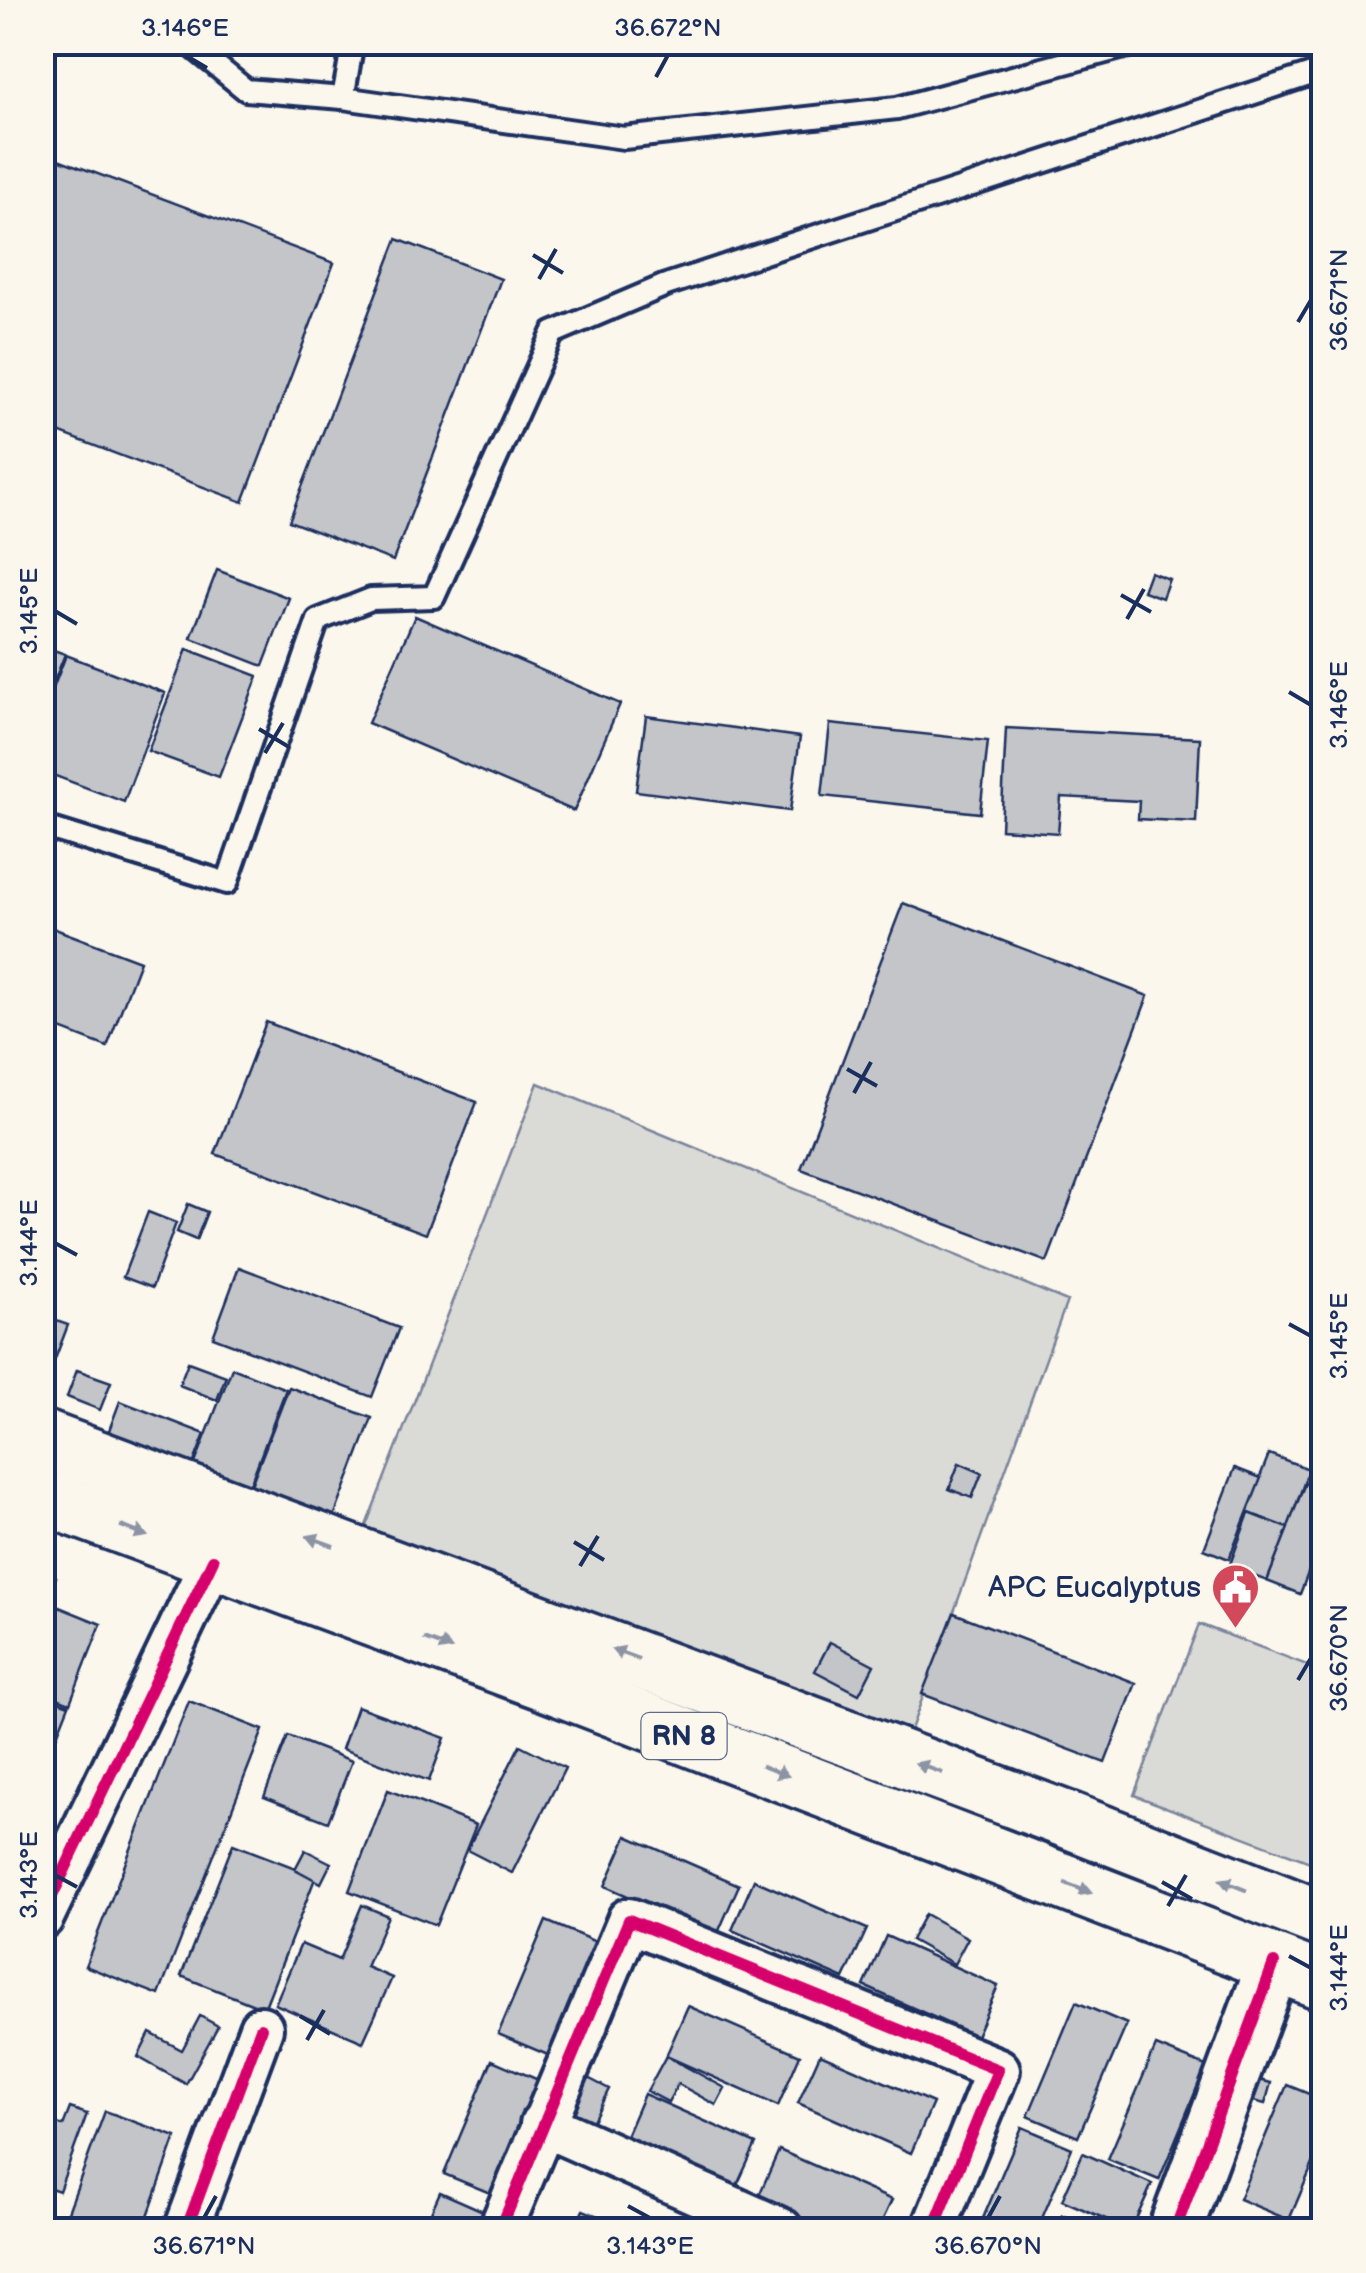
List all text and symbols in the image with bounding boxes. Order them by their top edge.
text: 3.146°E [141,13,229,44]
text: 36.672°N [614,13,722,44]
text: 36.671°N [1324,248,1355,352]
text: 3.145°E [14,567,45,655]
text: 3.146°E [1324,661,1355,749]
text: 3.144°E [14,1199,45,1287]
text: 3.145°E [1324,1292,1355,1380]
one-way arrow [119,1523,149,1539]
one-way arrow [305,1533,335,1548]
public building icon: APC Eucalyptus [1210,1562,1262,1630]
place label: APC Eucalyptus [988,1570,1201,1606]
text: 36.670°N [1324,1604,1355,1712]
one-way arrow [424,1636,454,1652]
one-way arrow [610,1646,640,1661]
road number: RN 8 [642,1713,726,1759]
one-way arrow [914,1760,944,1775]
one-way arrow [760,1764,790,1780]
text: 3.143°E [14,1831,45,1919]
one-way arrow [1217,1876,1247,1892]
one-way arrow [1064,1881,1094,1896]
text: 3.144°E [1324,1924,1355,2012]
text: 36.671°N [152,2231,256,2262]
text: 3.143°E [606,2231,694,2262]
text: 36.670°N [934,2231,1042,2262]

